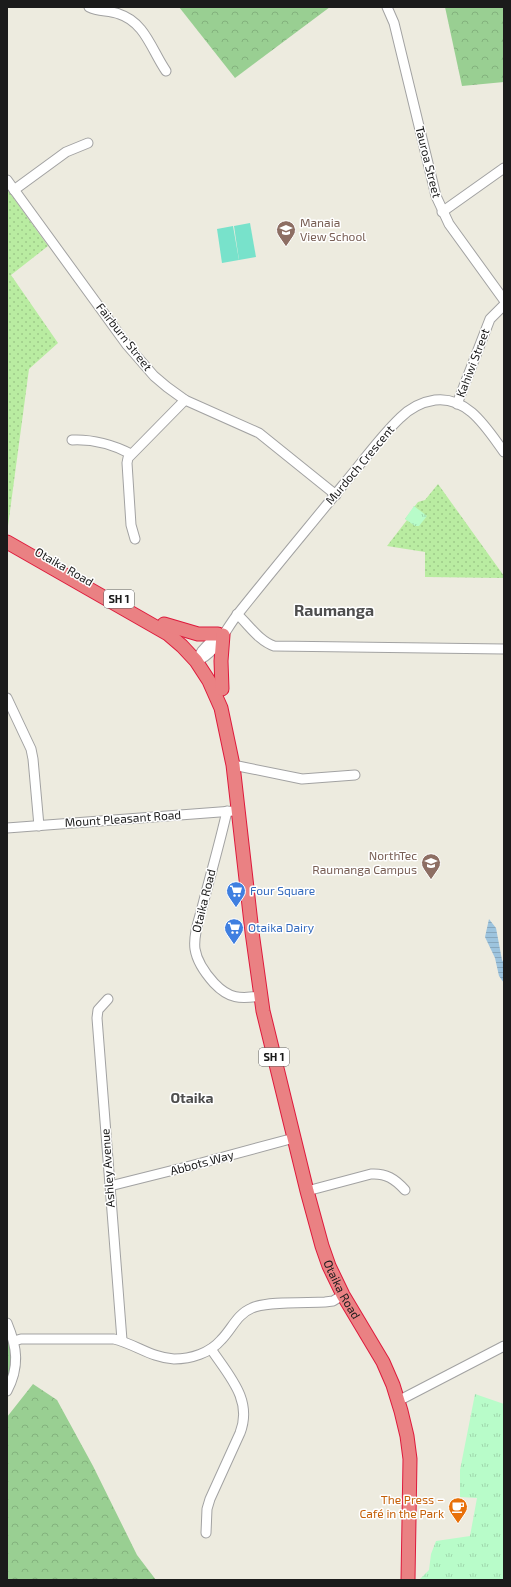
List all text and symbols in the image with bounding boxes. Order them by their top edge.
street label: Tauroa Street [413,124,445,199]
place label: Manaia View School [300,215,366,243]
school or university icon: Manaia View School [275,219,297,247]
street label: Fairburn Street [94,300,156,373]
street label: Kahiwi Street [453,326,492,399]
street label: Murdoch Crescent [322,422,397,507]
street label: Otaika Road [33,544,96,588]
road number: SH 1 [104,590,134,608]
district label: Raumanga [294,600,374,619]
street label: Mount Pleasant Road [64,807,182,829]
place label: NorthTec Raumanga Campus [312,848,417,876]
school or university icon: NorthTec Raumanga Campus [420,852,442,880]
street label: Otaika Road [188,867,218,934]
supermarket icon: Four Square [225,880,247,908]
place label: Four Square [250,883,315,897]
supermarket icon: Otaika Dairy [223,917,245,945]
place label: Otaika Dairy [248,920,315,934]
road number: SH 1 [259,1048,289,1066]
district label: Otaika [170,1089,214,1106]
street label: Ashley Avenue [97,1128,117,1208]
street label: Abbots Way [168,1147,236,1177]
street label: Otaika Road [321,1258,364,1321]
place label: The Press – Café in the Park [359,1492,444,1520]
cafe icon: The Press – Café in the Park [447,1496,469,1524]

